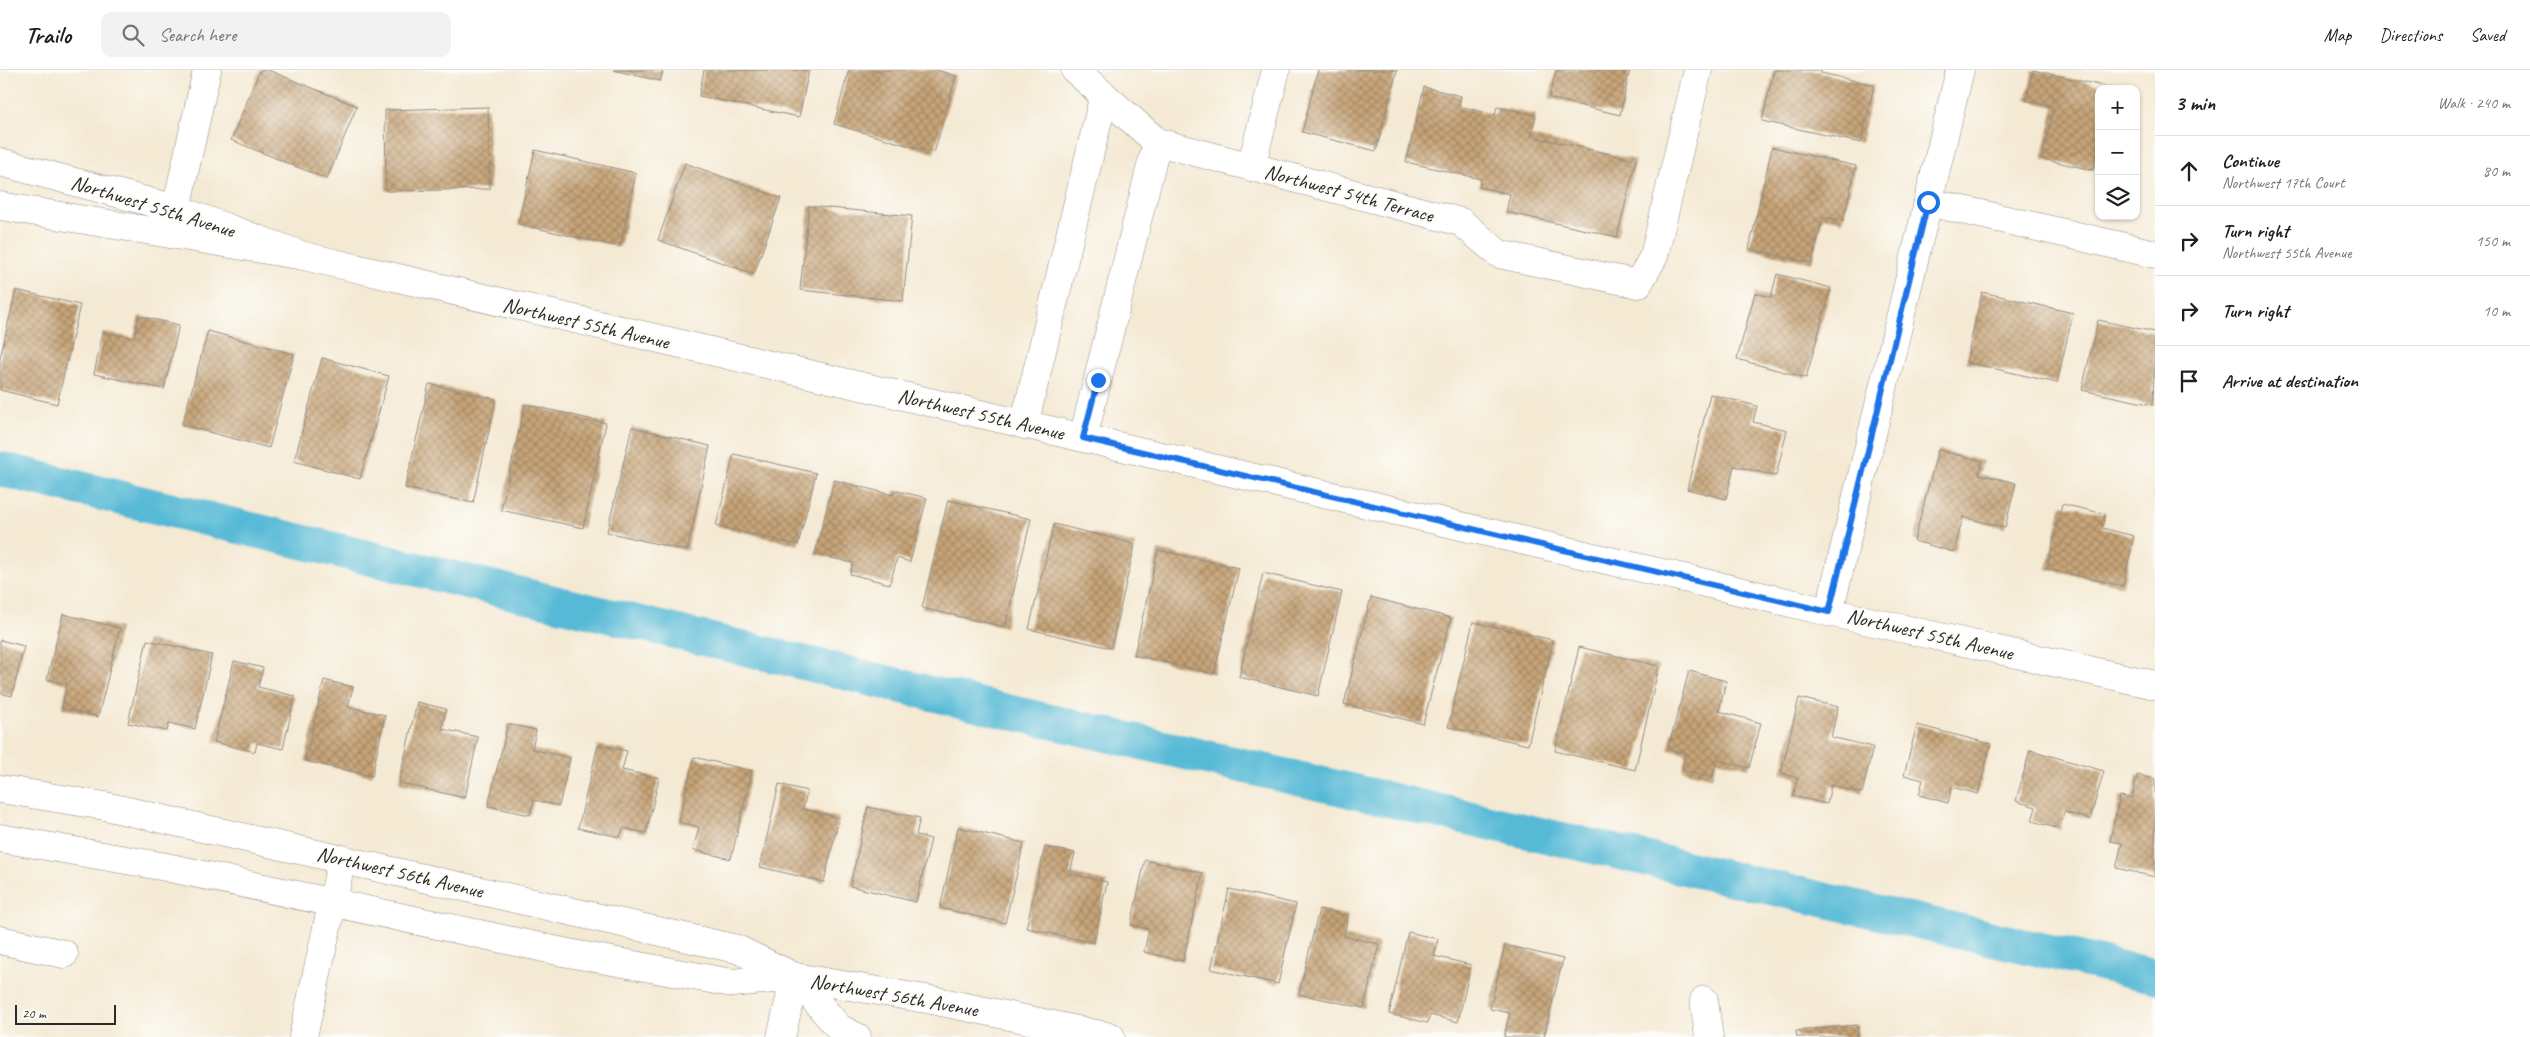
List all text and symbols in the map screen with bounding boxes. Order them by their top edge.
search box [101,12,451,57]
text: Trailo [25,20,71,50]
icon: search [119,21,147,49]
text: Search here [159,23,236,47]
text: Map [2324,24,2351,46]
text: Directions [2379,24,2442,46]
text: Saved [2470,24,2505,46]
map controls [2095,85,2140,220]
button: + [2095,85,2140,130]
text: 3 min [2175,90,2215,116]
text: Walk · 240 m [2438,93,2510,113]
button: − [2095,130,2140,175]
text: Continue [2222,149,2279,173]
icon: ahead [2175,157,2203,185]
street label: Northwest 54th Terrace [1262,158,1437,228]
text: 80 m [2483,161,2510,181]
street label: Northwest 55th Avenue [68,169,239,244]
text: Northwest 17th Court [2222,173,2345,193]
button: layers [2095,175,2140,220]
route start [1917,191,1940,214]
text: Turn right [2222,219,2289,243]
icon: right [2175,227,2203,255]
text: 150 m [2476,231,2510,251]
text: Northwest 55th Avenue [2222,243,2351,263]
street label: Northwest 55th Avenue [500,291,673,355]
icon: right [2175,297,2203,325]
text: Turn right [2222,299,2289,323]
text: 10 m [2483,301,2510,321]
icon: arrive [2175,367,2203,395]
route end [1087,369,1110,392]
text: Arrive at destination [2222,369,2358,393]
street label: Northwest 55th Avenue [895,382,1068,446]
street label: Northwest 55th Avenue [1844,602,2017,666]
street label: Northwest 56th Avenue [314,840,487,904]
street label: Northwest 56th Avenue [808,967,981,1023]
scale bar [15,1002,116,1025]
text: 20 m [22,1005,46,1022]

